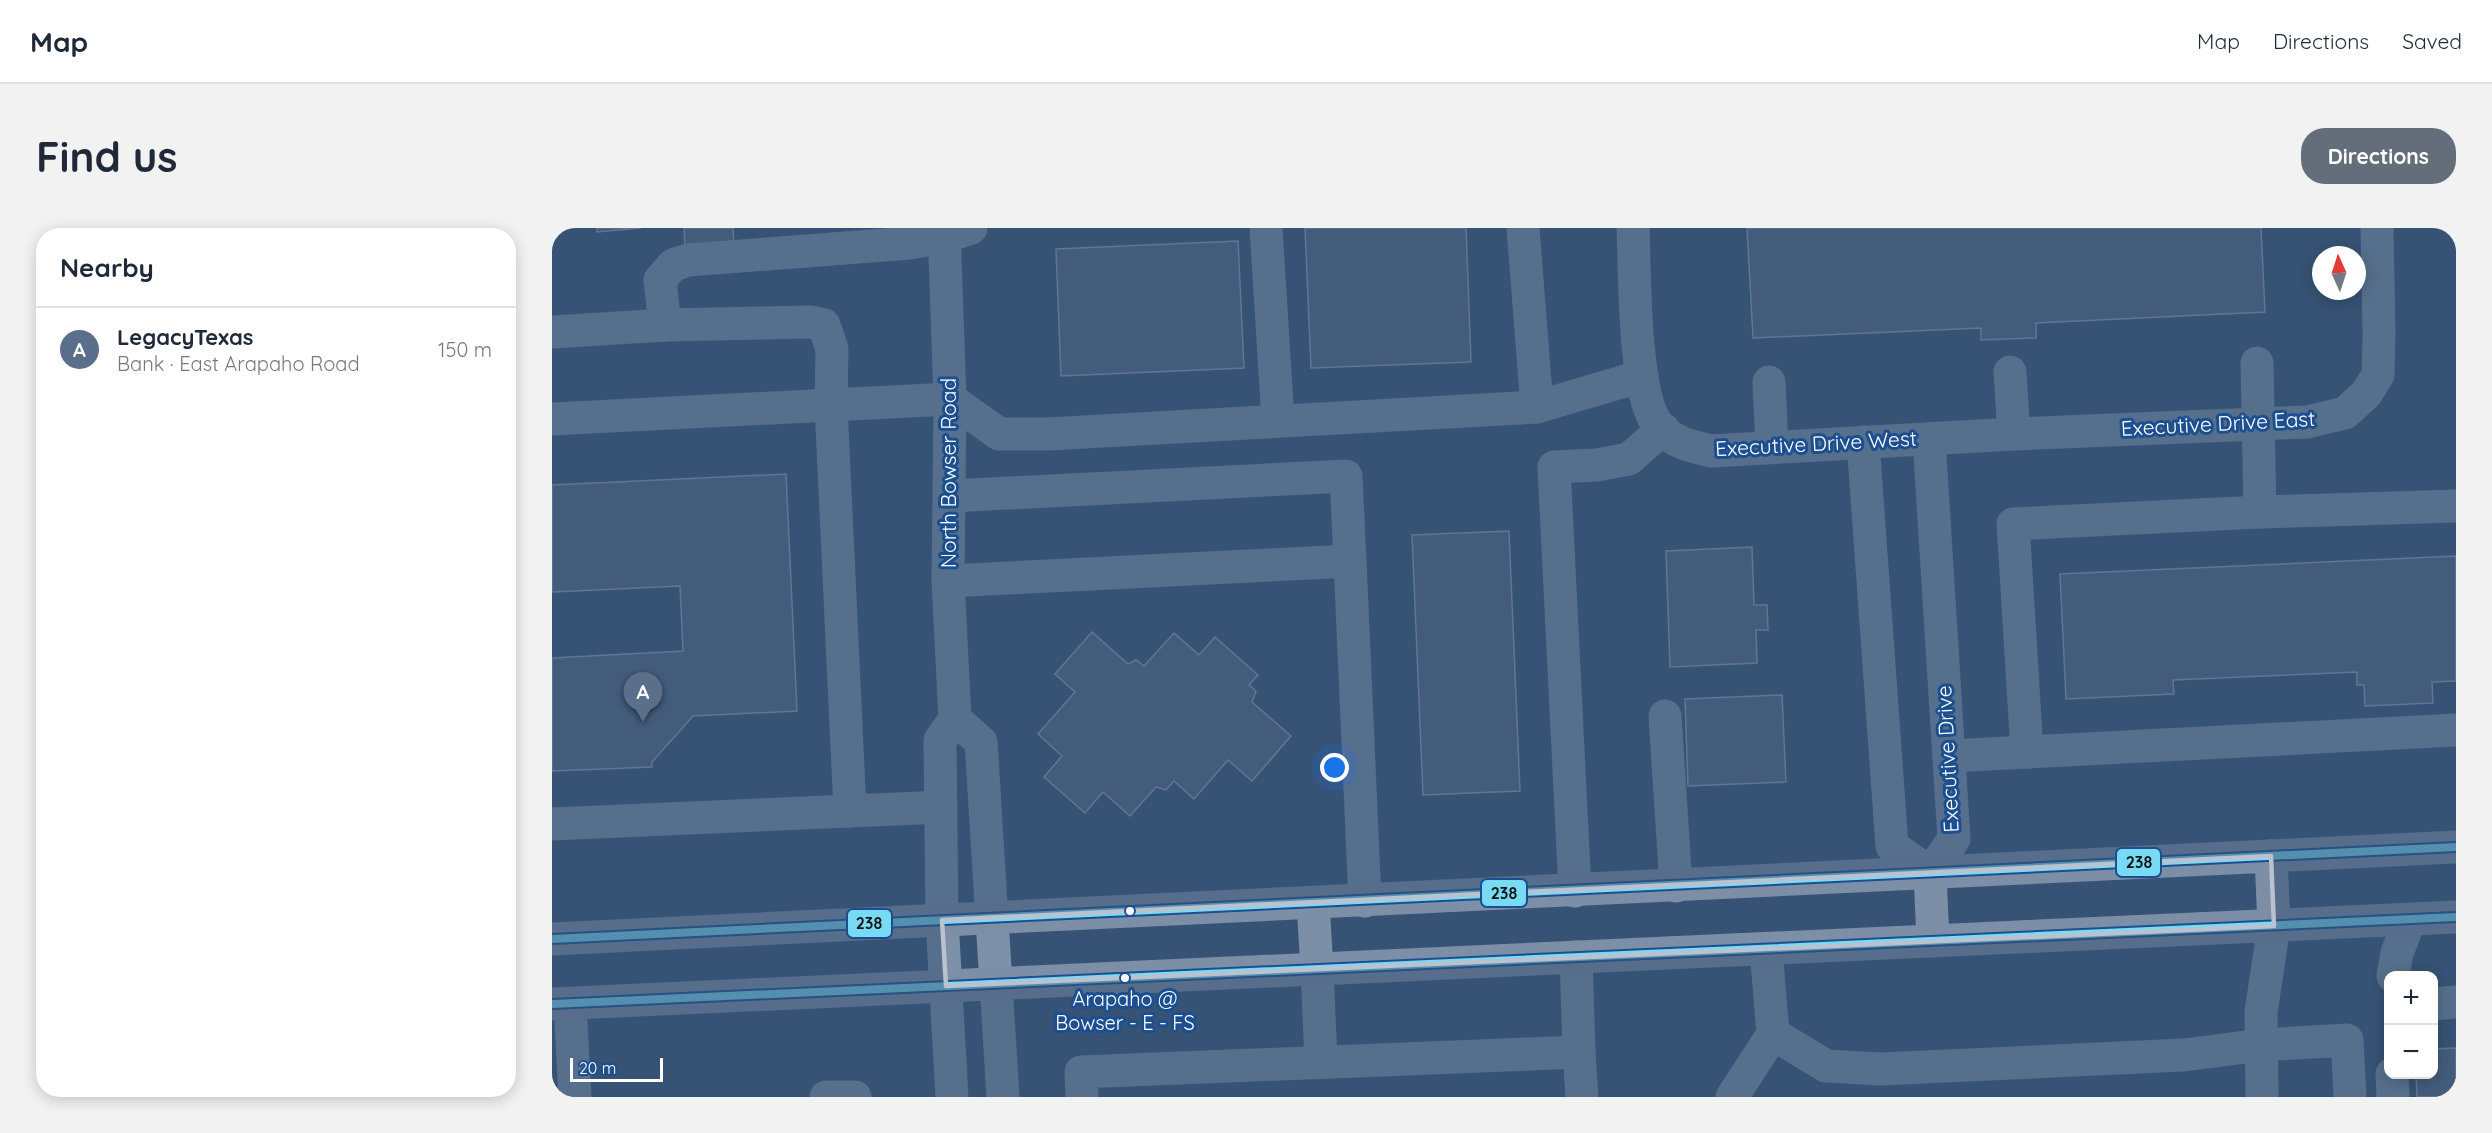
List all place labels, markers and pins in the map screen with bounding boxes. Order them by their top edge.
pin: A [624,672,662,722]
unlabelled marker [1124,905,1136,917]
marker: Arapaho @ Bowser - E - FS [1119,972,1131,984]
place label: Arapaho @ Bowser - E - FS [1055,986,1195,1035]

